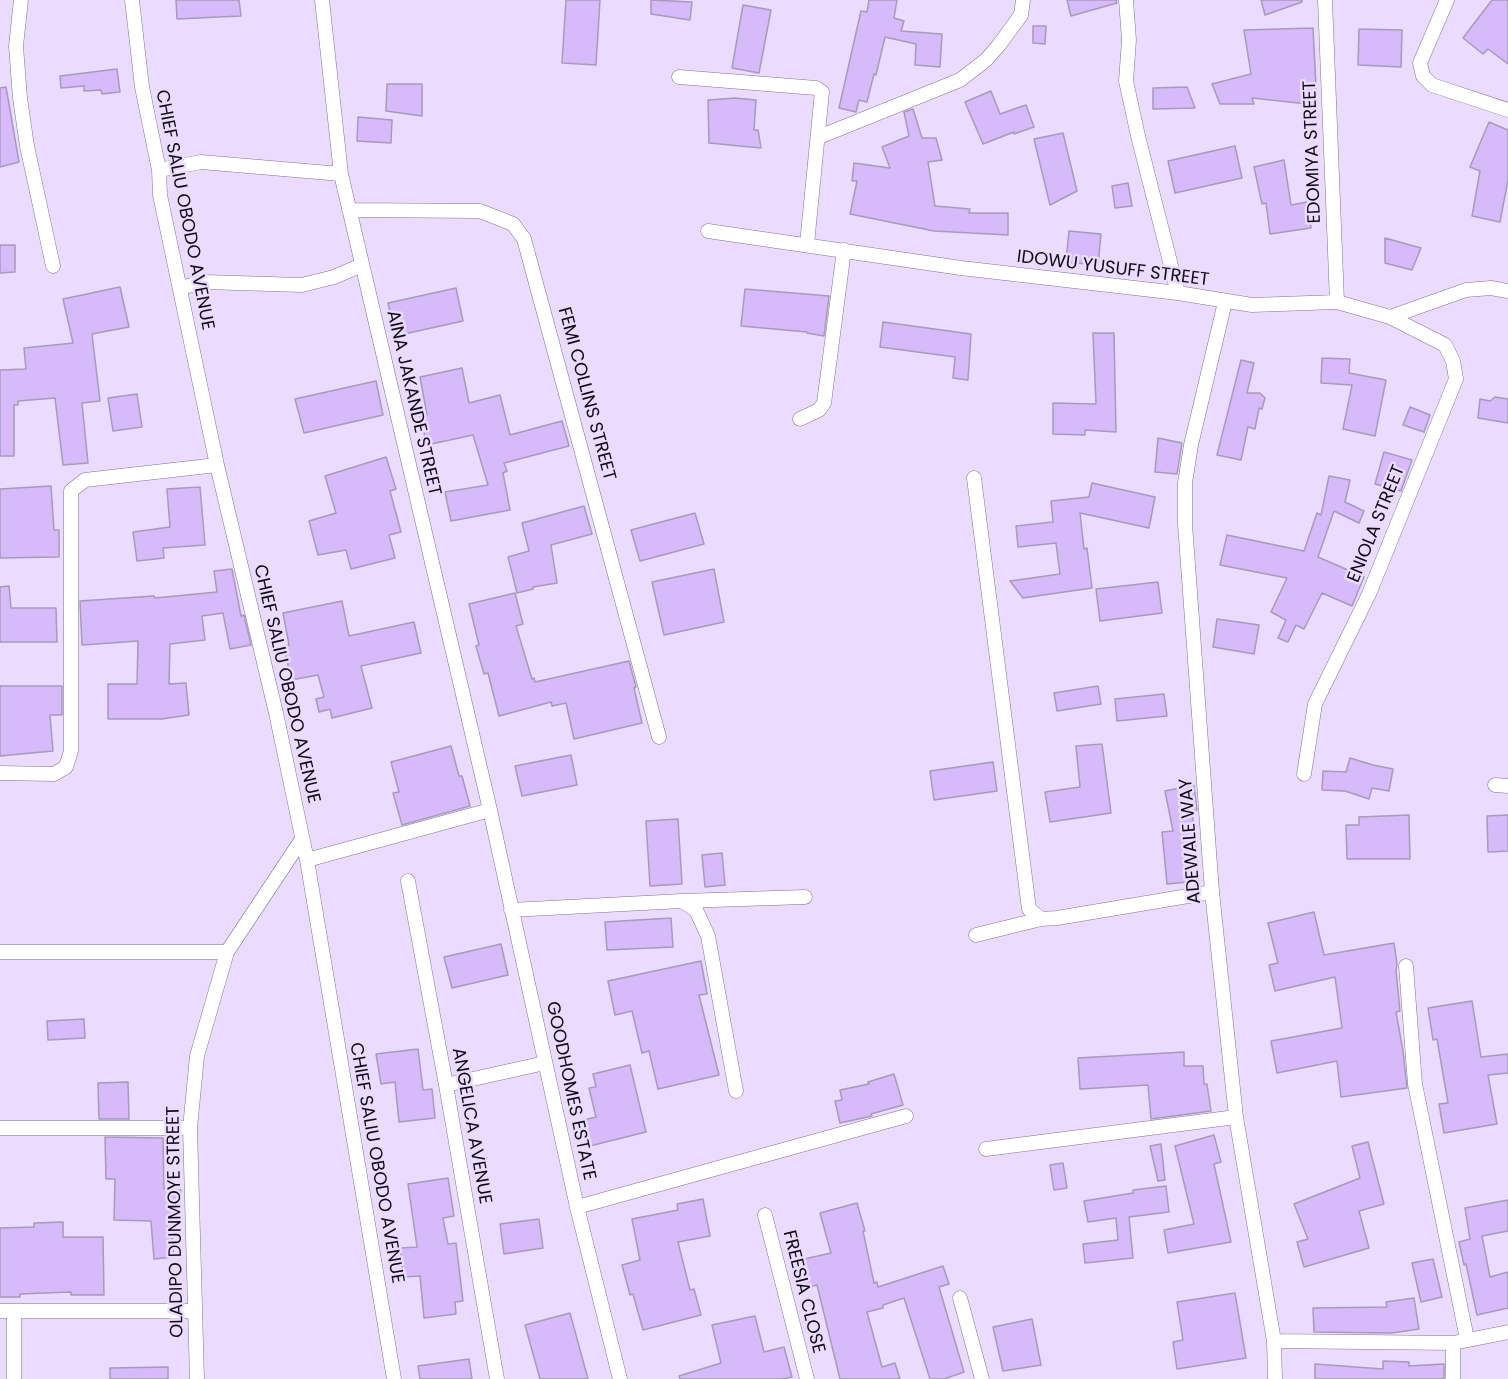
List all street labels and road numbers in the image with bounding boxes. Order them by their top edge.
street label: EDOMIYA STREET [1300,80,1326,224]
street label: CHIEF SALIU OBODO AVENUE [150,88,218,332]
street label: IDOWU YUSUFF STREET [1016,246,1210,292]
street label: FEMI COLLINS STREET [552,305,620,483]
street label: AINA JAKANDE STREET [381,308,445,498]
street label: ENIOLA STREET [1344,462,1410,586]
street label: CHIEF SALIU OBODO AVENUE [248,563,324,805]
street label: ADEWALE WAY [1176,777,1206,905]
street label: GOODHOMES ESTATE [540,1000,600,1182]
street label: CHIEF SALIU OBODO AVENUE [344,1041,408,1285]
street label: ANGELICA AVENUE [447,1046,495,1206]
street label: OLADIPO DUNMOYE STREET [163,1106,189,1338]
street label: FREESIA CLOSE [777,1228,829,1356]

